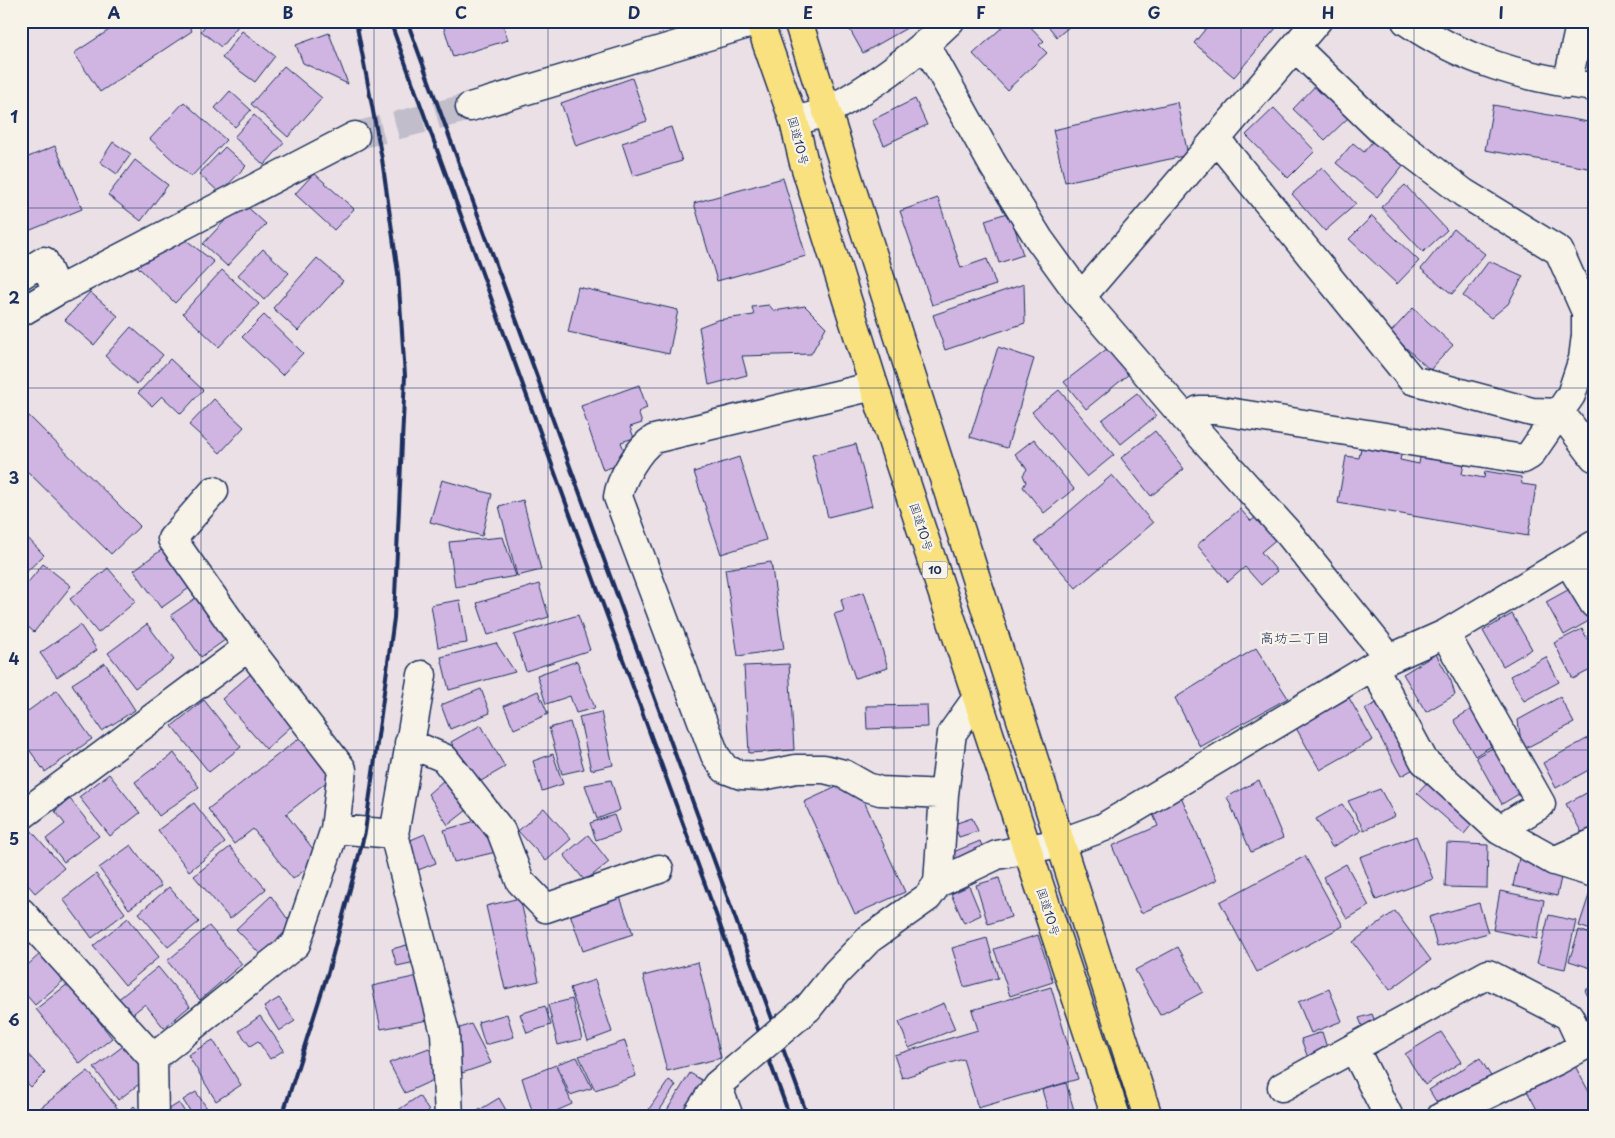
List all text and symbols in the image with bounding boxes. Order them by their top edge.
text: A [108,0,121,24]
text: B [283,0,294,24]
text: C [455,0,467,24]
text: D [628,0,640,24]
text: E [803,0,813,24]
text: F [976,0,986,24]
text: G [1147,0,1161,24]
text: H [1322,0,1334,24]
text: I [1498,0,1504,24]
text: 1 [10,104,18,128]
street label: 国道10号 [784,114,814,167]
text: 2 [8,285,20,309]
text: 3 [9,465,19,489]
street label: 国道10号 [906,500,938,553]
road number: 10 [922,562,948,578]
district label: 高坊二丁目 [1260,627,1330,648]
text: 4 [9,646,20,670]
text: 5 [9,826,19,850]
street label: 国道10号 [1033,885,1065,938]
text: 6 [8,1007,20,1031]

